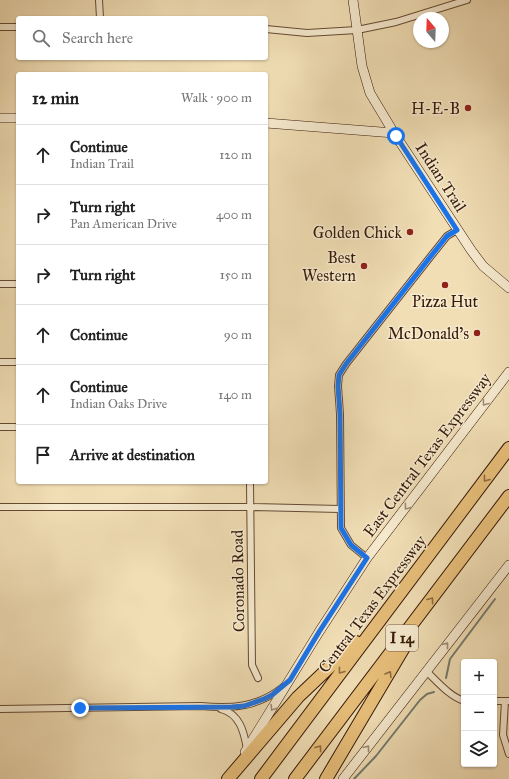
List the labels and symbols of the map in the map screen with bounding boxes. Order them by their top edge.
north arrow [413,12,449,48]
place label: H-E-B [411,99,460,118]
marker: H-E-B [463,103,473,113]
route start [387,127,405,145]
street label: Indian Trail [412,139,471,216]
place label: Golden Chick [313,223,403,242]
marker: Golden Chick [405,227,415,237]
place label: Best Western [302,248,356,285]
marker: Best Western [359,261,369,271]
marker: Pizza Hut [440,280,450,290]
place label: Pizza Hut [412,292,479,311]
place label: McDonald's [388,324,469,343]
marker: McDonald's [472,328,482,338]
street label: East Central Texas Expressway [359,369,495,541]
one-way arrow [483,399,490,406]
one-way arrow [483,475,490,482]
one-way arrow [404,502,411,509]
street label: Coronado Road [228,530,248,632]
street label: Central Texas Expressway [314,531,430,676]
one-way arrow [426,597,433,604]
road number: I 14 [386,625,418,651]
one-way arrow [441,643,448,650]
one-way arrow [339,667,346,674]
one-way arrow [384,671,392,678]
route end [71,699,89,717]
one-way arrow [270,704,277,711]
one-way arrow [314,745,321,752]
one-way arrow [362,746,369,753]

